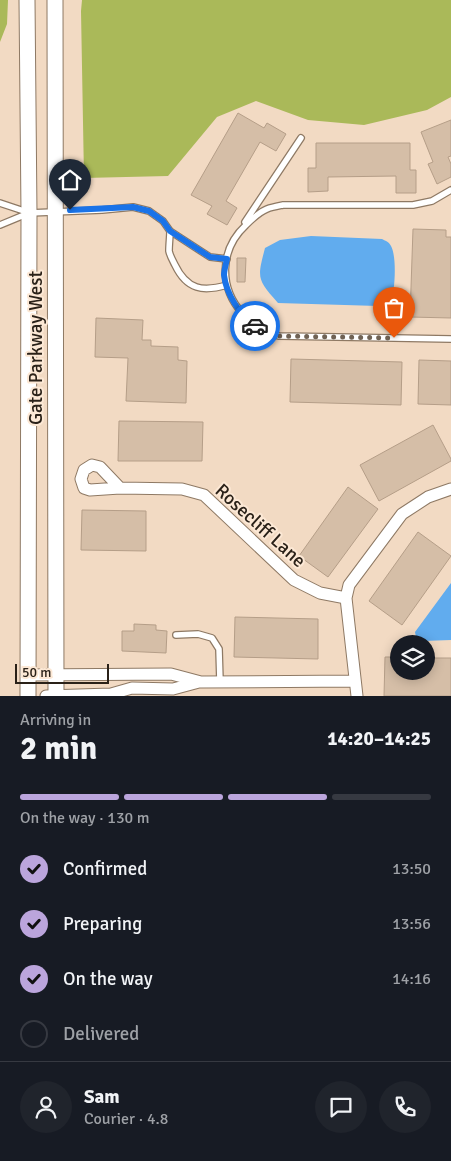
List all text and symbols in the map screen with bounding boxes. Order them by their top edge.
pin [49,159,91,210]
icon: home [56,166,84,194]
street label: Gate Parkway West [24,271,48,425]
pin [373,287,415,338]
icon: bag [380,294,408,322]
courier [230,301,280,351]
icon: car [241,312,269,340]
street label: Rosecliff Lane [210,479,311,573]
map controls [390,635,435,680]
button: layers [390,635,435,680]
scale bar [15,661,109,684]
text: 50 m [22,664,51,681]
text: Arriving in [20,710,91,730]
text: 14:20–14:25 [327,727,431,751]
text: 2 min [20,729,97,768]
text: On the way · 130 m [20,808,150,828]
icon: check [20,855,48,883]
text: Confirmed [63,857,147,881]
text: 13:50 [392,859,431,879]
icon: check [20,910,48,938]
text: Preparing [63,912,142,936]
text: 13:56 [392,914,431,934]
icon: check [20,965,48,993]
text: On the way [63,967,153,991]
text: 14:16 [392,969,431,989]
text: Delivered [63,1022,139,1046]
button: person [20,1081,72,1133]
button: chat [315,1081,367,1133]
button: phone [379,1081,431,1133]
text: Sam [84,1085,120,1109]
text: Courier · 4.8 [84,1109,168,1129]

